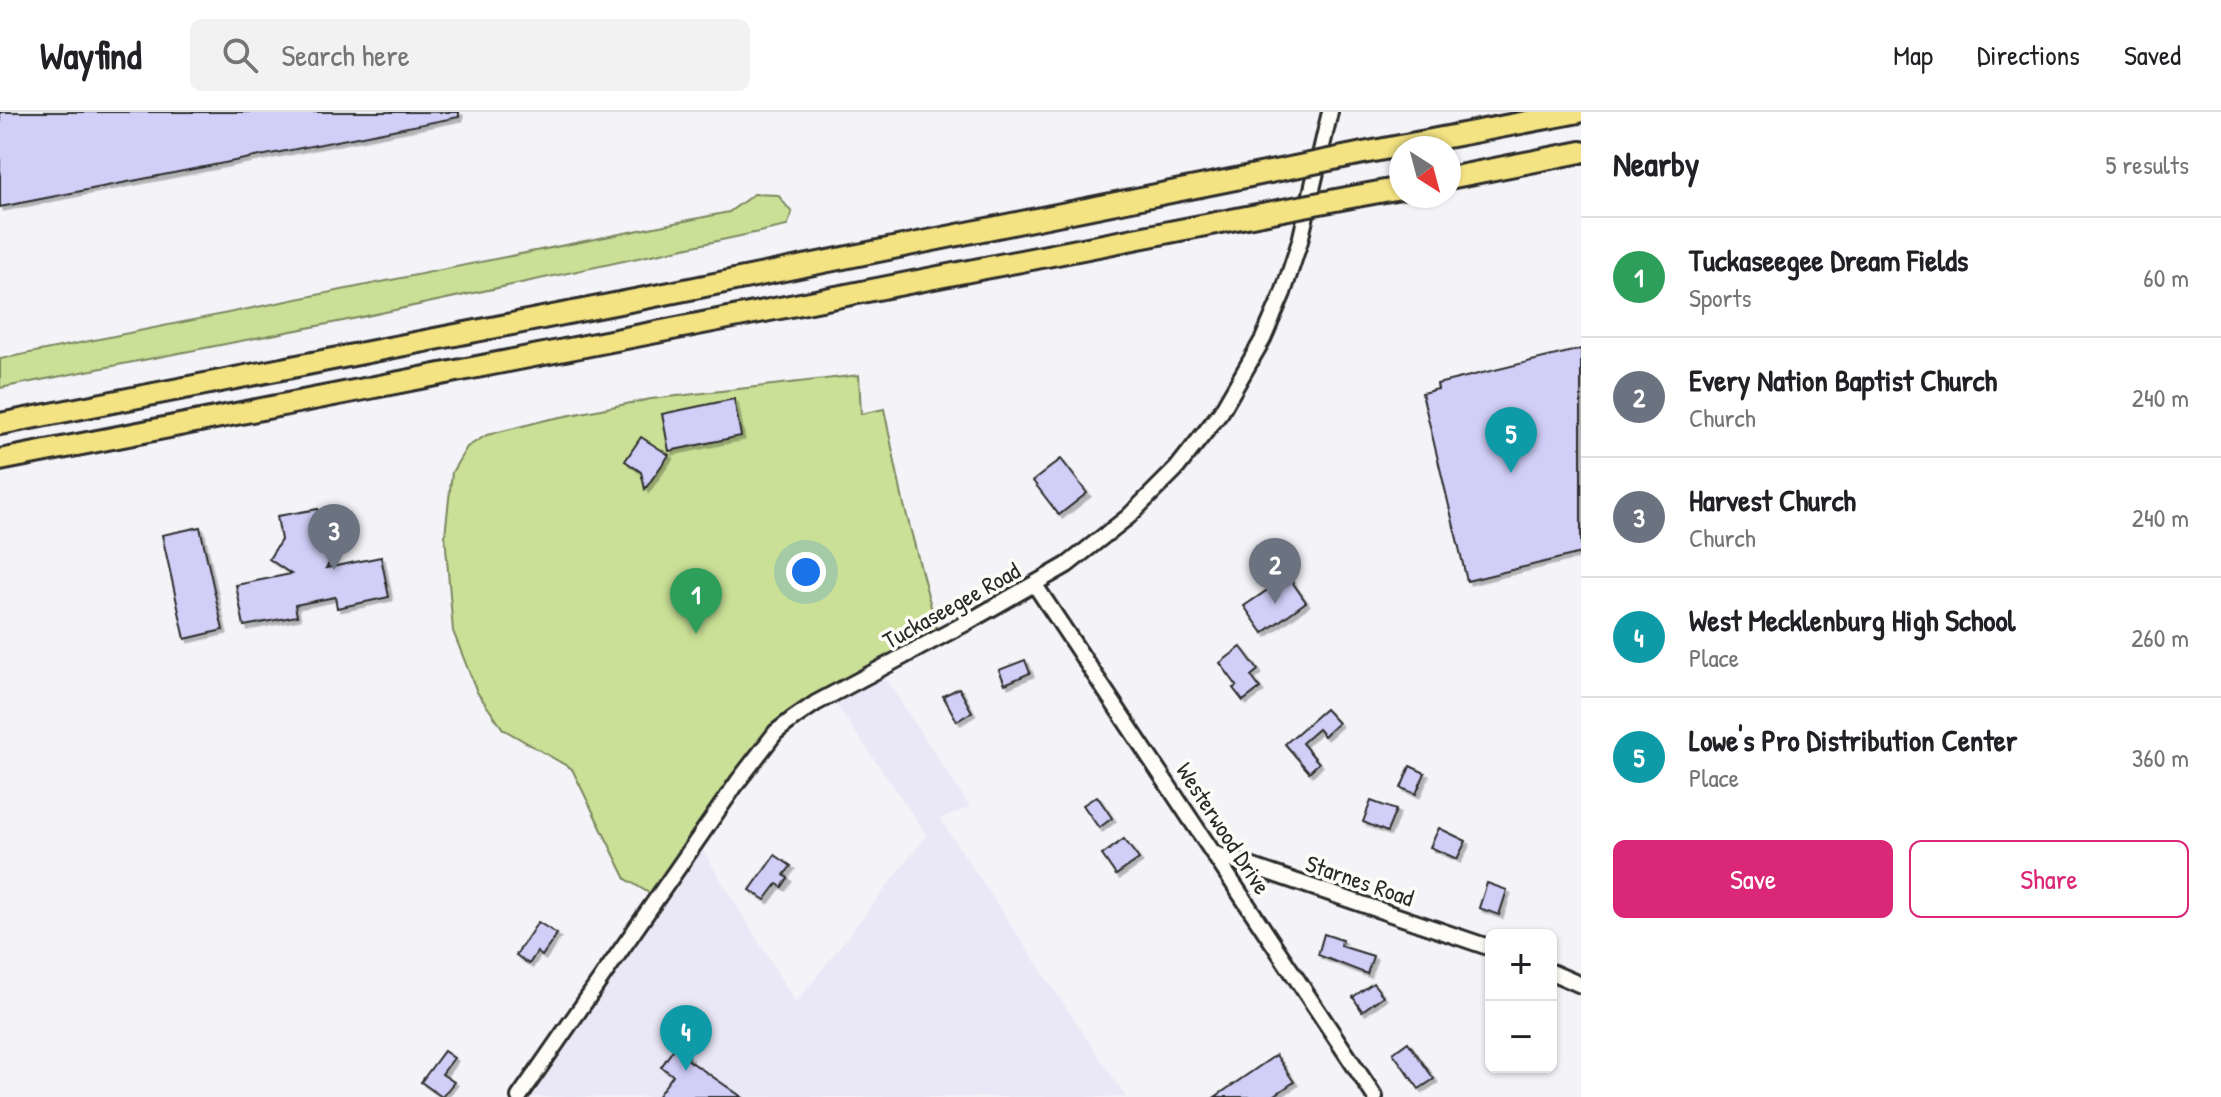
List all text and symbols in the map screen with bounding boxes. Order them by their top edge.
search box [190,19,750,91]
text: Wayfind [40,29,142,81]
icon: search [218,33,262,77]
text: Search here [282,35,410,75]
text: Map [1893,36,1933,74]
text: Directions [1977,36,2080,74]
text: Saved [2124,36,2181,74]
north arrow [1389,136,1461,208]
text: Nearby [1613,141,1699,187]
text: 5 results [2105,147,2189,182]
text: Tuckaseegee Dream Fields [1689,240,1968,280]
text: 1 [1634,260,1644,295]
text: 60 m [2143,260,2189,295]
text: Sports [1689,280,1752,315]
text: Every Nation Baptist Church [1689,360,1997,400]
text: 2 [1633,380,1645,415]
text: 240 m [2132,380,2189,415]
text: Church [1689,400,1756,435]
pin: 5 [1485,407,1537,473]
text: Harvest Church [1689,480,1856,520]
text: 3 [1633,500,1645,535]
text: 240 m [2132,500,2189,535]
pin: 3 [308,504,360,570]
text: Church [1689,520,1756,555]
pin: 2 [1249,538,1301,604]
your location [786,552,826,592]
street label: Tuckaseegee Road [877,554,1025,656]
pin: 1 [670,568,722,634]
text: West Mecklenburg High School [1689,600,2016,640]
text: 4 [1634,620,1644,655]
text: 260 m [2131,620,2189,655]
text: Place [1689,640,1739,675]
text: Lowe's Pro Distribution Center [1689,720,2017,760]
text: 5 [1634,740,1645,775]
text: 360 m [2132,740,2189,775]
street label: Westerwood Drive [1169,756,1279,900]
text: Place [1689,760,1739,795]
button: Save [1613,840,1893,918]
button: Share [1909,840,2189,918]
street label: Starnes Road [1302,847,1418,913]
map controls [1485,929,1557,1073]
button: + [1485,929,1557,1001]
button: − [1485,1001,1557,1073]
pin: 4 [660,1005,712,1071]

